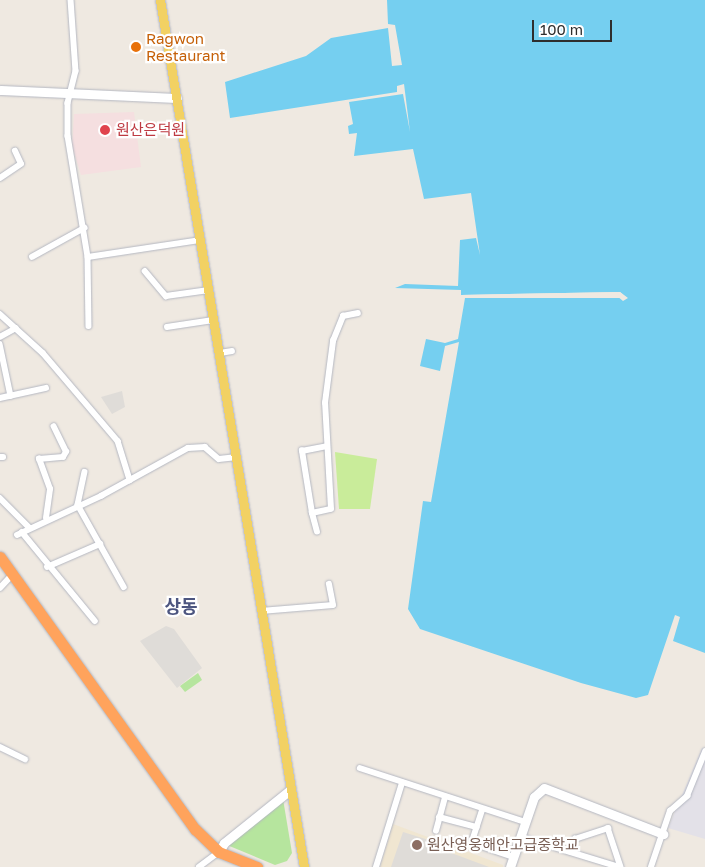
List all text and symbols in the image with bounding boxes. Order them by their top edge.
scale bar [535,10,615,42]
text: 100 m [540,20,583,38]
place label: Ragwon Restaurant [146,29,225,64]
marker: Ragwon Restaurant [130,41,142,53]
place label: 원산은덕원 [116,121,185,139]
marker: 원산은덕원 [98,123,112,137]
district label: 상동 [164,595,198,617]
place label: 원산영웅해안고급중학교 [427,836,579,854]
marker: 원산영웅해안고급중학교 [411,839,423,851]

